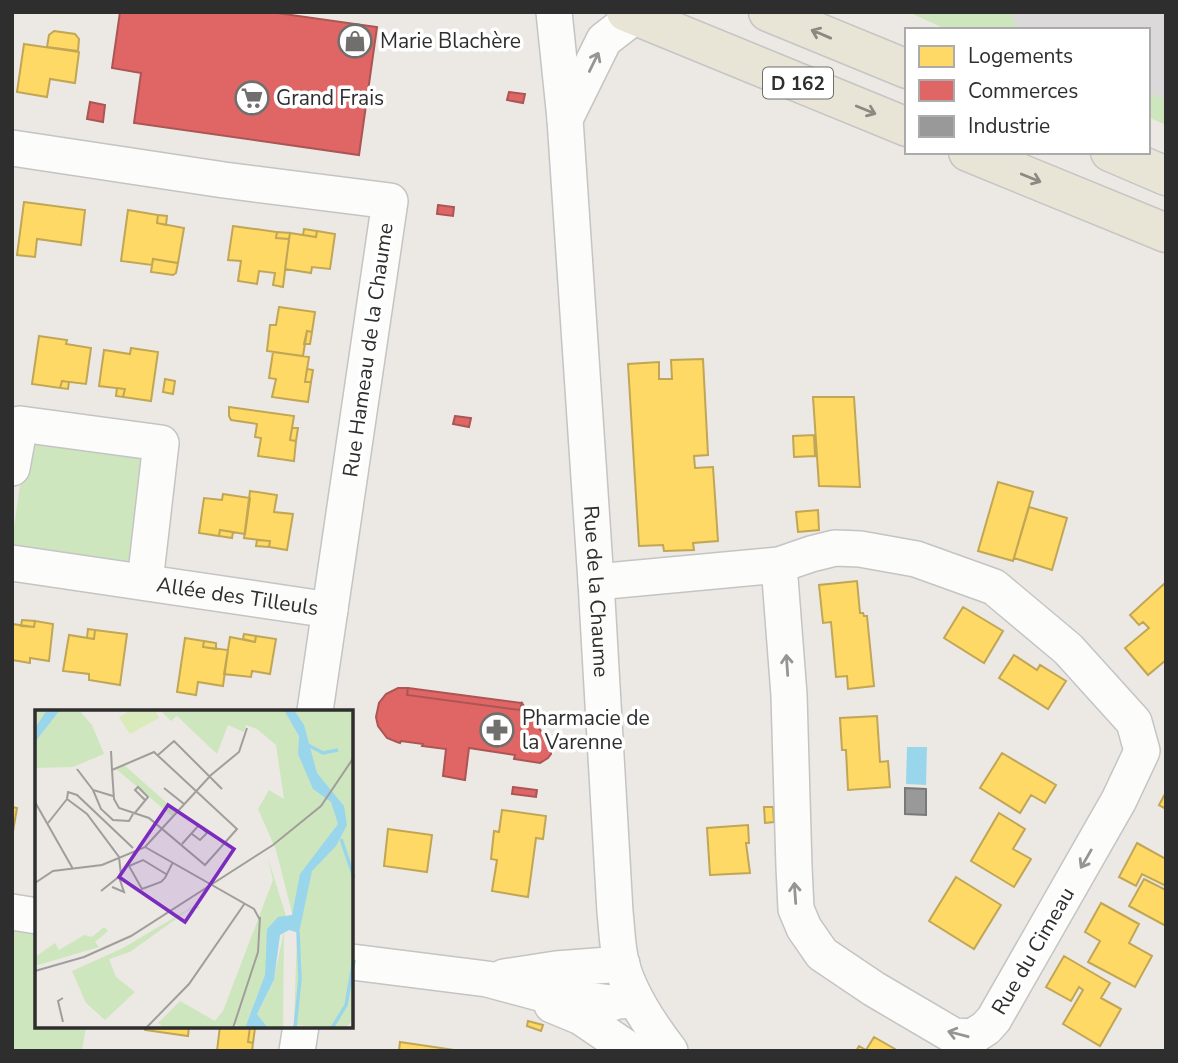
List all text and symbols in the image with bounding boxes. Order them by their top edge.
shop icon: Marie Blachère [336,22,374,60]
place label: Marie Blachère [380,27,521,55]
one-way arrow [811,27,832,40]
legend [905,28,1150,154]
text: Logements [968,42,1073,70]
one-way arrow [587,52,601,73]
road number: D 162 [763,68,833,99]
text: Commerces [968,77,1078,105]
supermarket icon: Grand Frais [233,79,271,117]
place label: Grand Frais [276,84,384,112]
one-way arrow [854,105,876,118]
text: Industrie [968,112,1050,140]
one-way arrow [1019,172,1041,185]
street label: Rue Hameau de la Chaume [336,221,400,479]
street label: Rue de la Chaume [577,505,615,678]
street label: Allée des Tilleuls [155,571,320,622]
one-way arrow [780,655,793,677]
place label: Pharmacie de la Varenne [522,704,650,756]
inset map [35,710,354,1028]
pharmacy icon: Pharmacie de la Varenne [478,711,516,749]
one-way arrow [1079,849,1093,869]
one-way arrow [789,882,802,905]
street label: Rue du Cimeau [985,882,1081,1020]
one-way arrow [948,1027,970,1040]

